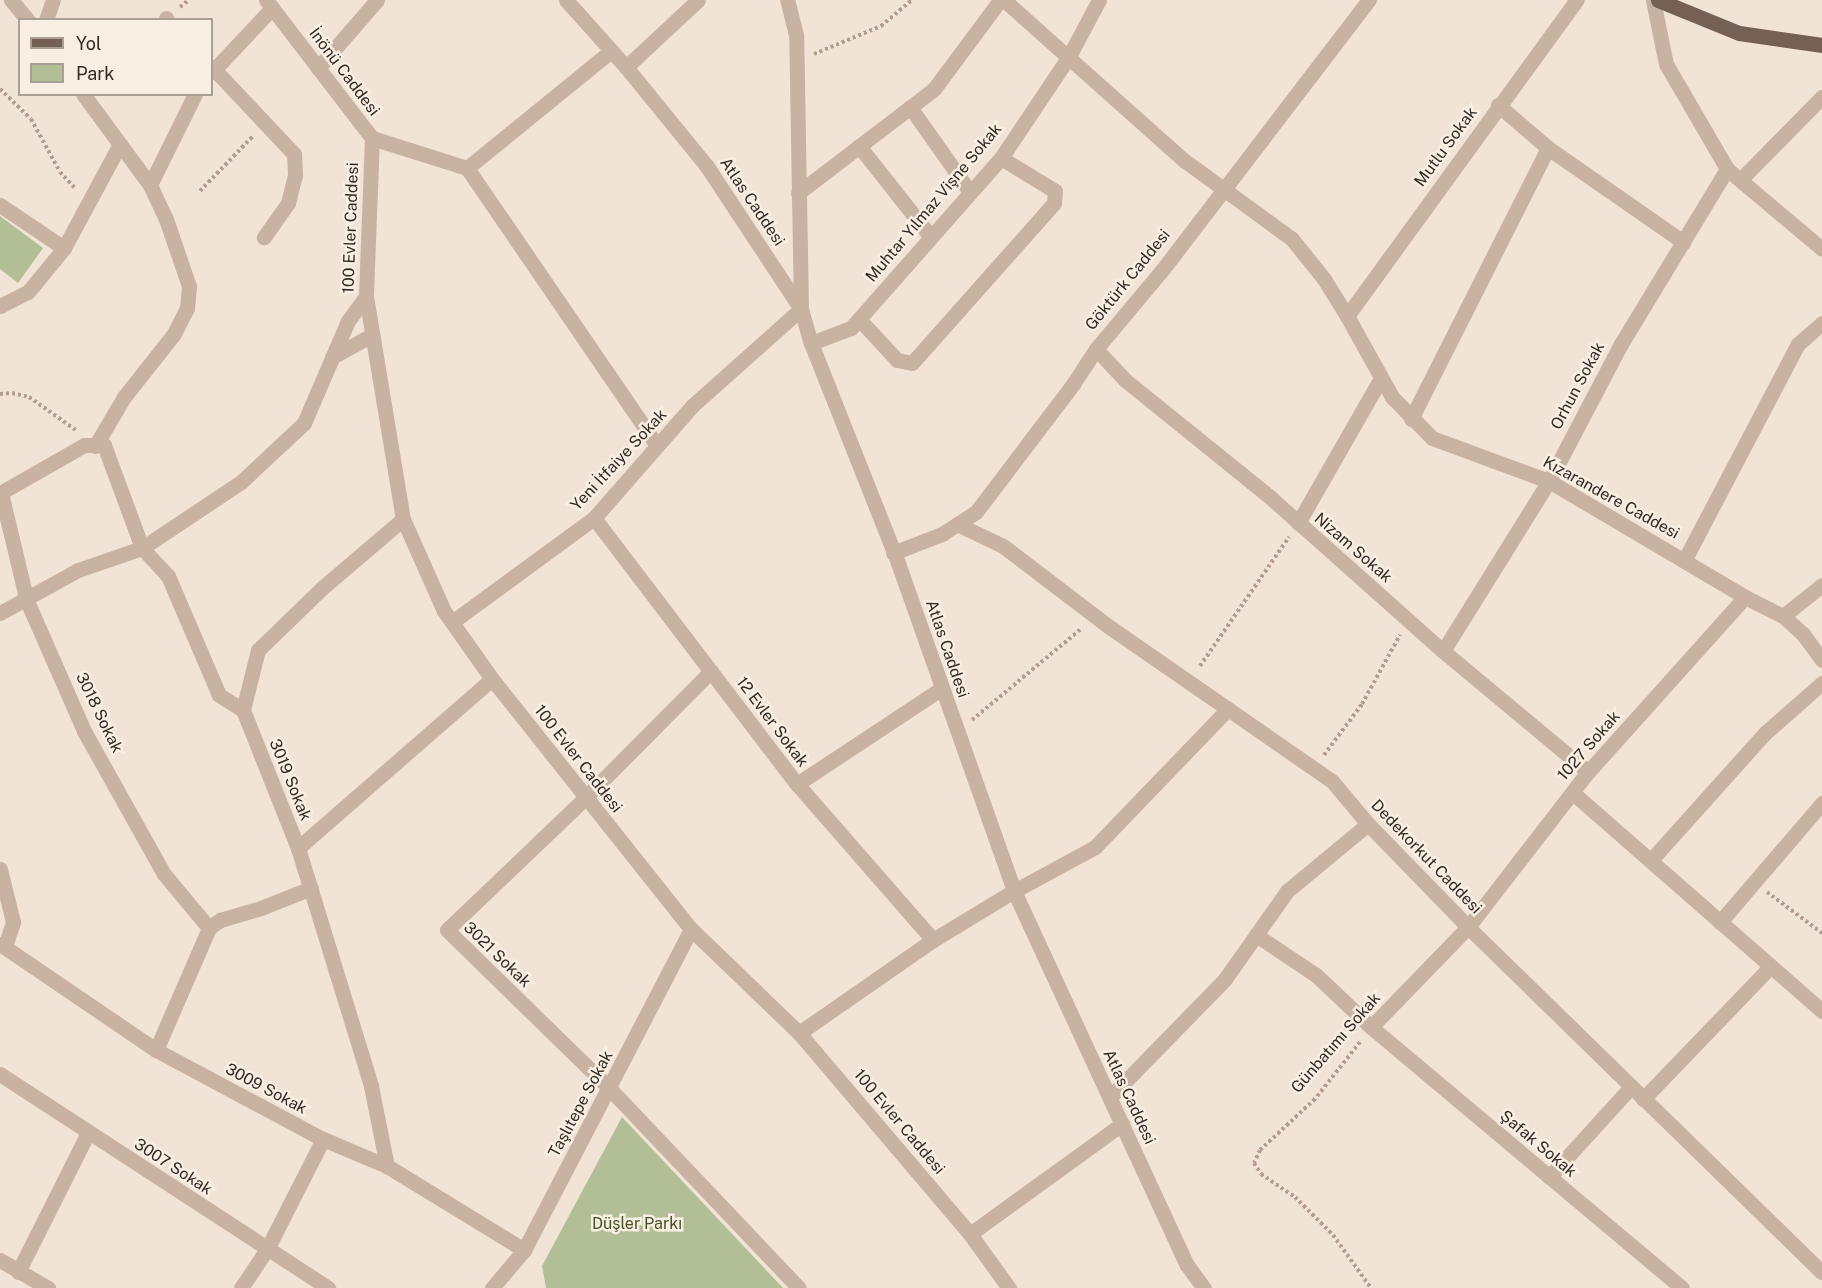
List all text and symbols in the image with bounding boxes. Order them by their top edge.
legend [18,18,213,96]
street label: İnönü Caddesi [305,24,383,120]
text: Yol [76,33,101,54]
text: Park [76,63,114,84]
street label: Mutlu Sokak [1411,103,1481,191]
street label: Muhtar Yılmaz Vişne Sokak [862,120,1006,286]
street label: Atlas Caddesi [715,154,789,250]
street label: 100 Evler Caddesi [339,162,363,294]
street label: Göktürk Caddesi [1081,226,1175,334]
street label: Orhun Sokak [1547,339,1609,433]
street label: Yeni İtfaiye Sokak [567,405,671,515]
street label: Kızarandere Caddesi [1539,453,1683,543]
street label: Nizam Sokak [1310,509,1396,587]
street label: Atlas Caddesi [921,598,973,700]
street label: 3018 Sokak [71,670,127,756]
street label: 12 Evler Sokak [732,673,812,771]
street label: 100 Evler Caddesi [530,701,626,817]
street label: 1027 Sokak [1554,707,1624,785]
street label: 3019 Sokak [265,736,315,824]
street label: Dedekorkut Caddesi [1367,796,1485,918]
street label: 3021 Sokak [459,918,535,992]
street label: Günbatımı Sokak [1287,989,1385,1097]
street label: Taşlıtepe Sokak [545,1047,617,1161]
street label: Atlas Caddesi [1099,1047,1159,1147]
street label: 3009 Sokak [222,1059,310,1119]
street label: 100 Evler Caddesi [849,1066,949,1178]
street label: Şafak Sokak [1496,1107,1580,1181]
street label: 3007 Sokak [130,1135,216,1199]
park label: Düşler Parkı [592,1214,682,1234]

